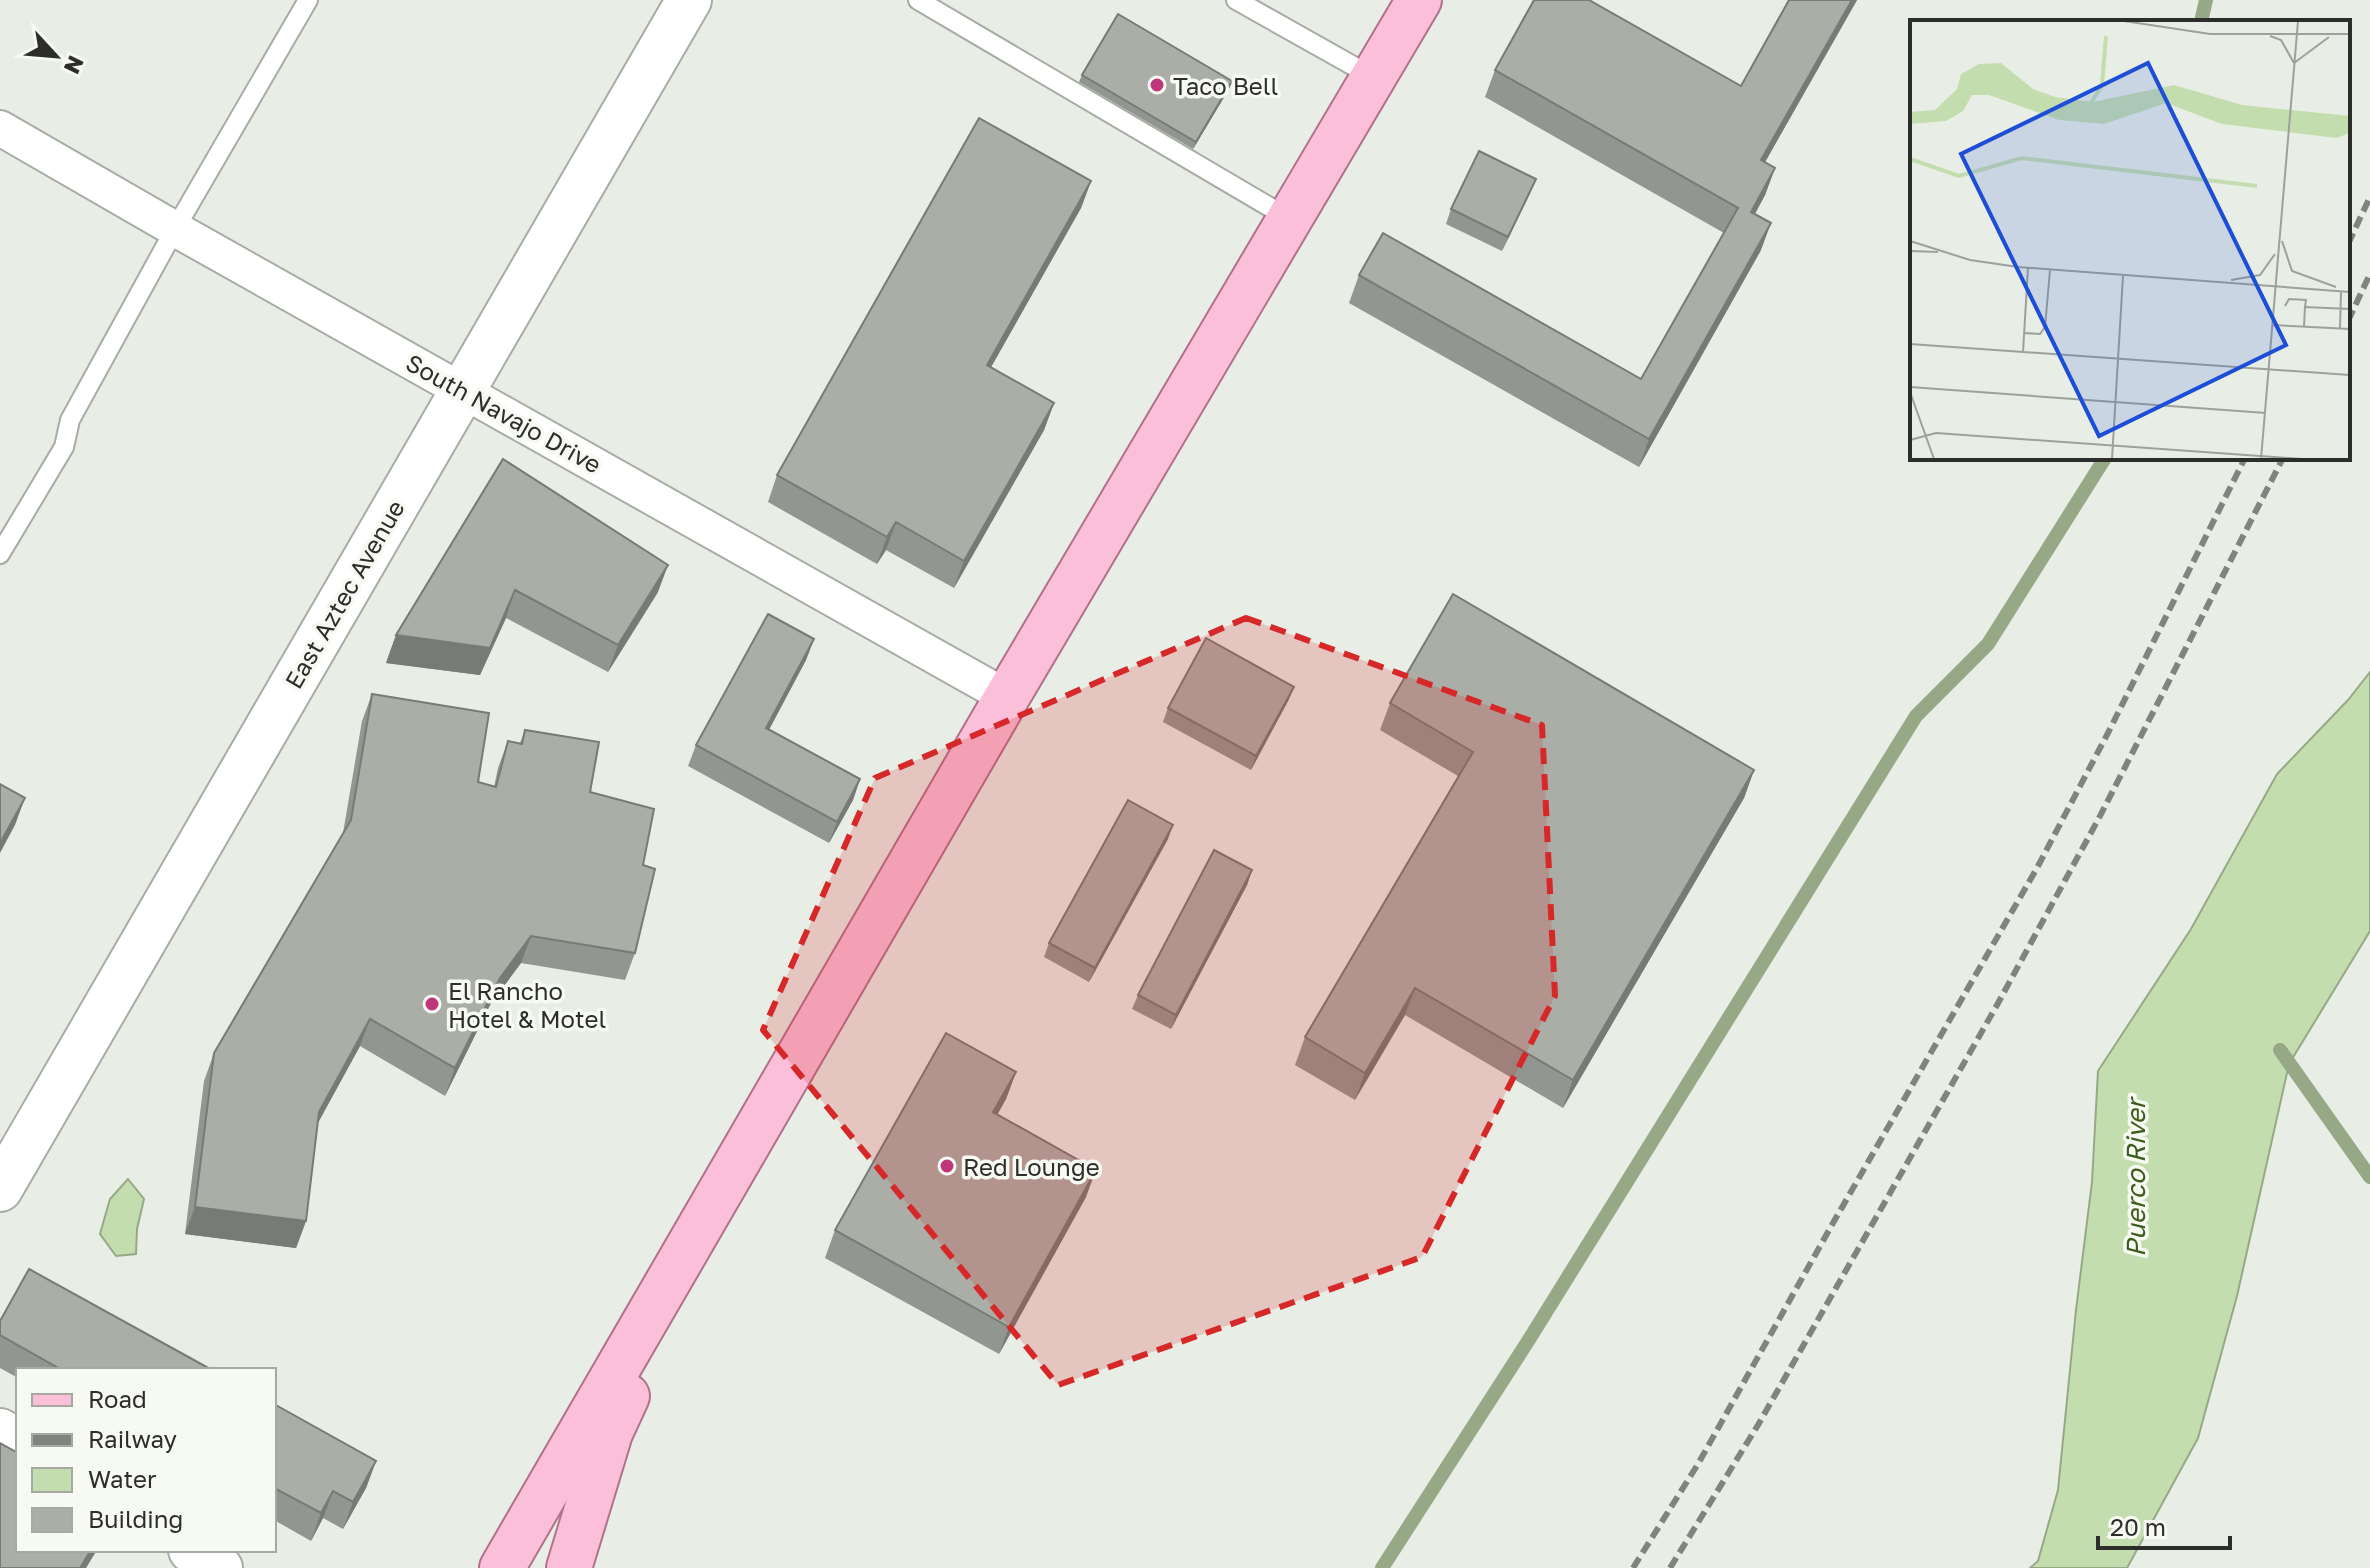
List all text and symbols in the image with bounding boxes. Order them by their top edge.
north arrow [16,16,96,96]
inset map [1910,20,2350,460]
text: N [59,52,90,78]
place label: Taco Bell [1173,71,1278,100]
marker: Taco Bell [1148,76,1166,94]
street label: South Navajo Drive [401,347,607,479]
street label: East Aztec Avenue [278,495,410,693]
place label: El Rancho Hotel & Motel [448,976,606,1033]
marker: El Rancho Hotel & Motel [423,995,441,1013]
water label: Puerco River [2120,1095,2151,1257]
place label: Red Lounge [963,1152,1100,1181]
marker: Red Lounge [938,1157,956,1175]
legend [16,1368,276,1552]
text: Road [88,1384,147,1413]
text: Railway [88,1424,177,1453]
text: Water [88,1464,156,1493]
scale bar [2098,1500,2230,1550]
text: Building [88,1504,183,1533]
text: 20 m [2110,1512,2166,1541]

